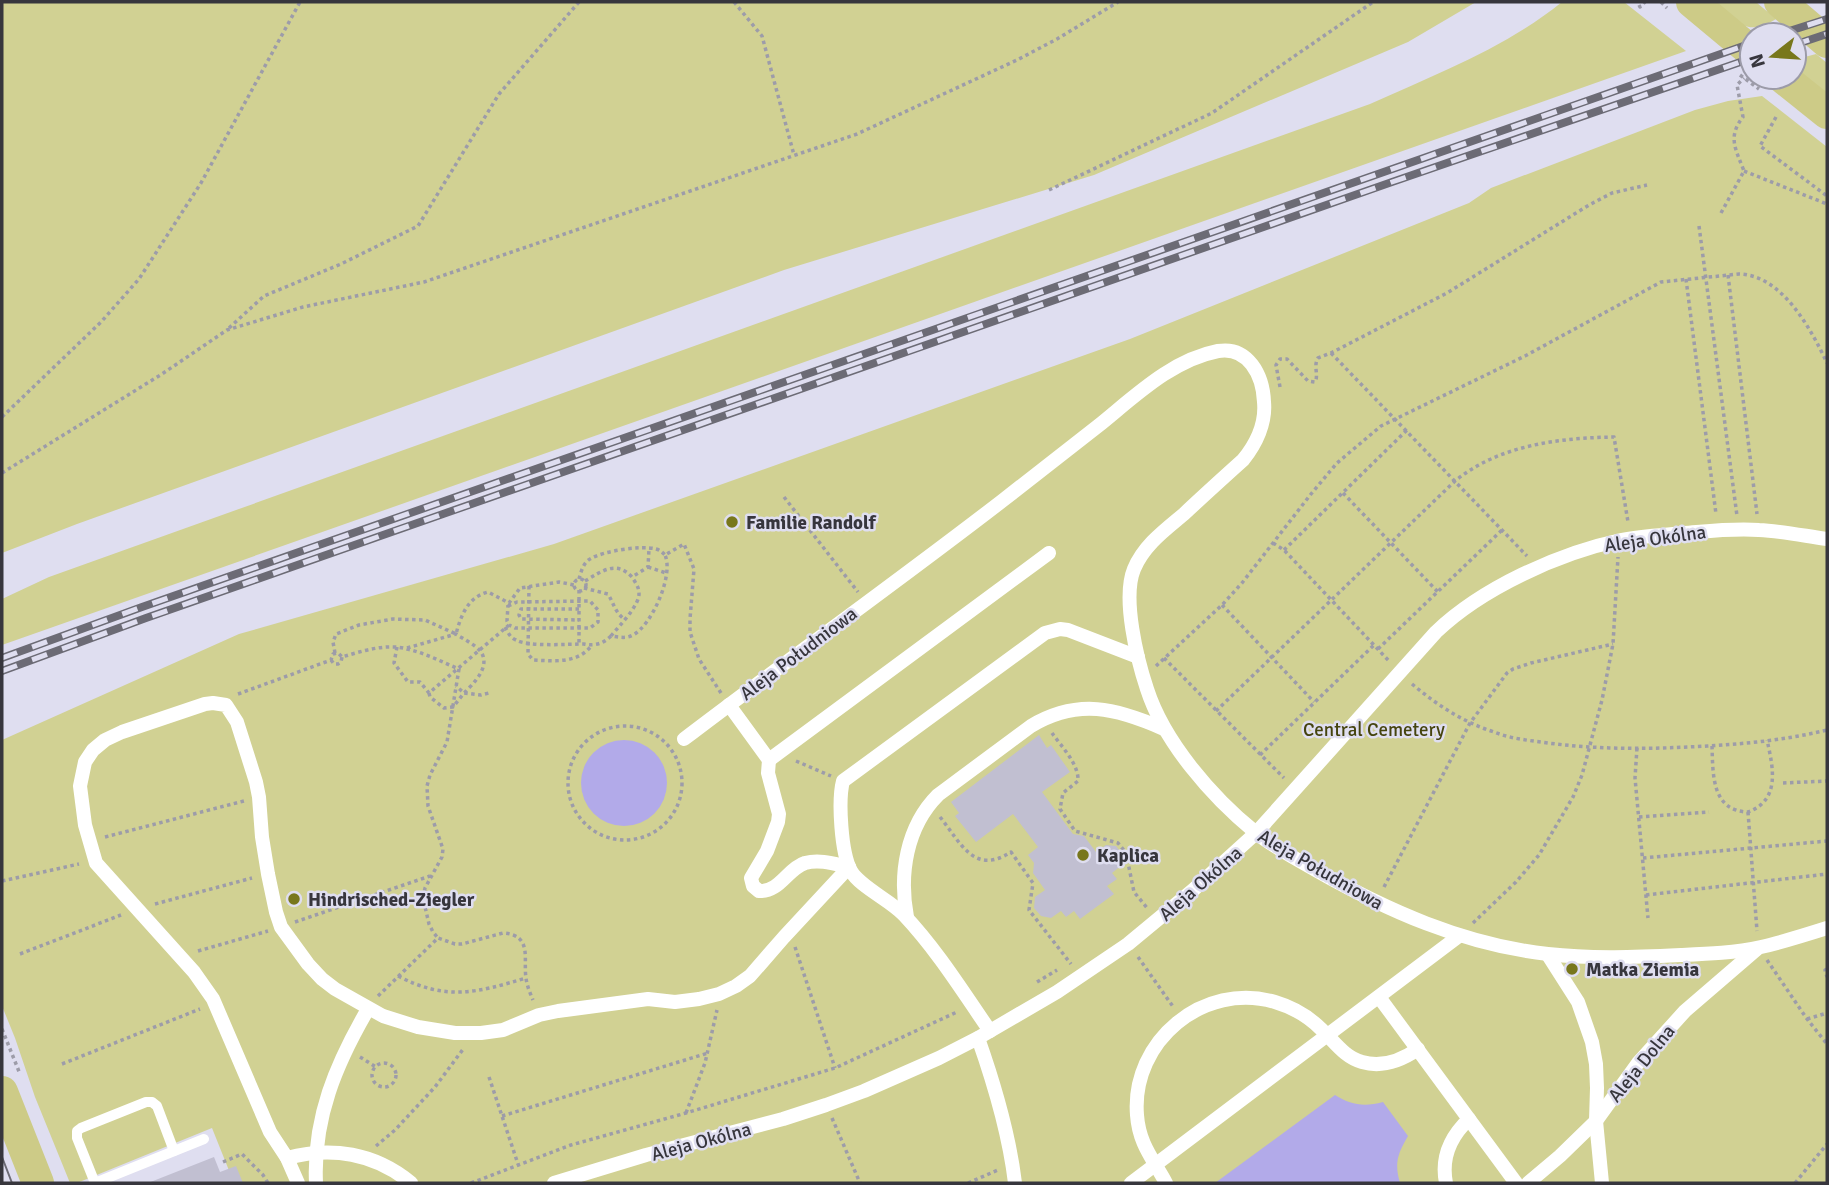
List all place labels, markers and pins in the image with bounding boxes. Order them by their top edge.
place label: Familie Randolf [746,511,877,535]
marker: Familie Randolf [724,514,740,530]
place label: Kaplica [1097,844,1159,868]
marker: Kaplica [1075,847,1091,863]
place label: Hindrisched-Ziegler [308,888,475,912]
marker: Hindrisched-Ziegler [286,891,302,907]
place label: Matka Ziemia [1586,958,1700,982]
marker: Matka Ziemia [1564,961,1580,977]

